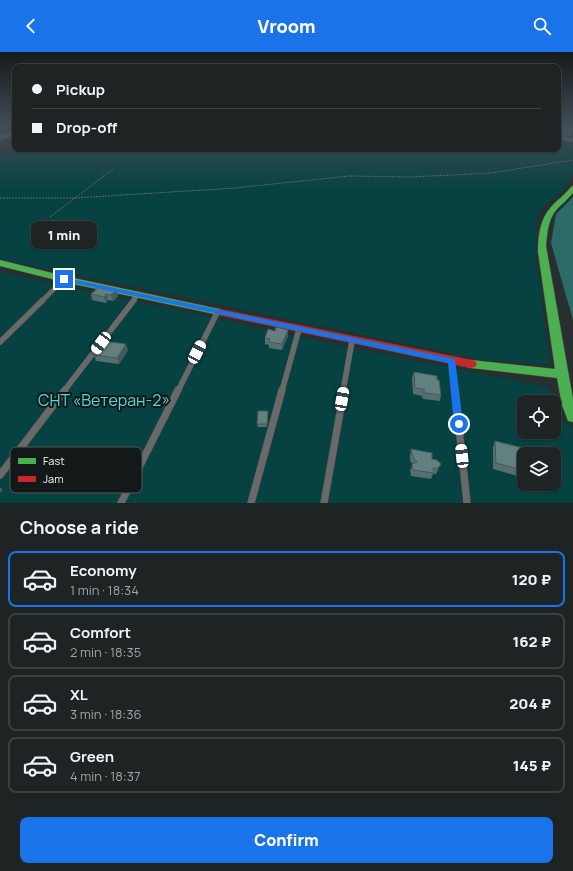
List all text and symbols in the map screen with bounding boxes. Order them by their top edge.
text: Vroom [257,14,316,38]
icon: back [20,15,42,37]
icon: search [531,15,553,37]
text: Pickup [56,79,105,100]
text: Drop-off [56,117,117,138]
callout: 1 min [31,221,97,249]
text: 1 min [48,226,80,244]
route end [55,270,73,288]
car [89,330,113,356]
car [186,339,208,365]
car [334,386,350,412]
park label: СНТ «Ветеран-2» [38,389,170,411]
map controls [517,395,561,491]
button: locate [517,395,561,439]
route start [450,415,468,433]
car [455,443,469,469]
legend [10,447,142,493]
button: layers [517,447,561,491]
text: Fast [43,453,65,468]
text: Jam [43,471,64,486]
text: Choose a ride [20,515,139,539]
text: Economy [70,560,137,581]
icon: car [22,561,58,597]
text: 120 ₽ [512,569,551,590]
text: 1 min · 18:34 [70,581,139,599]
text: Comfort [70,622,131,643]
icon: car [22,623,58,659]
text: 162 ₽ [512,631,551,652]
text: 2 min · 18:35 [70,643,141,661]
text: XL [70,684,88,705]
icon: car [22,685,58,721]
text: 204 ₽ [509,693,551,714]
text: 3 min · 18:36 [70,705,141,723]
text: Green [70,746,114,767]
icon: car [22,747,58,783]
text: 145 ₽ [513,755,551,776]
text: 4 min · 18:37 [70,767,140,785]
button: Confirm [20,817,553,863]

